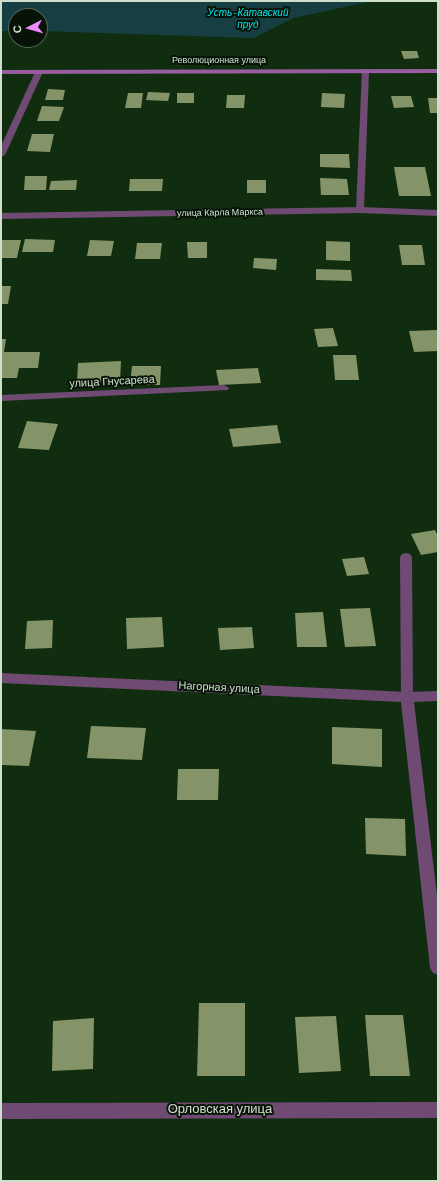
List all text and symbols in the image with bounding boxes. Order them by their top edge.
water label: Усть-Катавский пруд [208,7,288,30]
north arrow [8,8,48,48]
text: С [10,24,24,34]
street label: Революционная улица [172,56,266,66]
street label: улица Карла Маркса [177,207,263,219]
street label: улица Гнусарева [69,373,155,391]
street label: Нагорная улица [178,679,260,697]
street label: Орловская улица [168,1102,272,1118]

